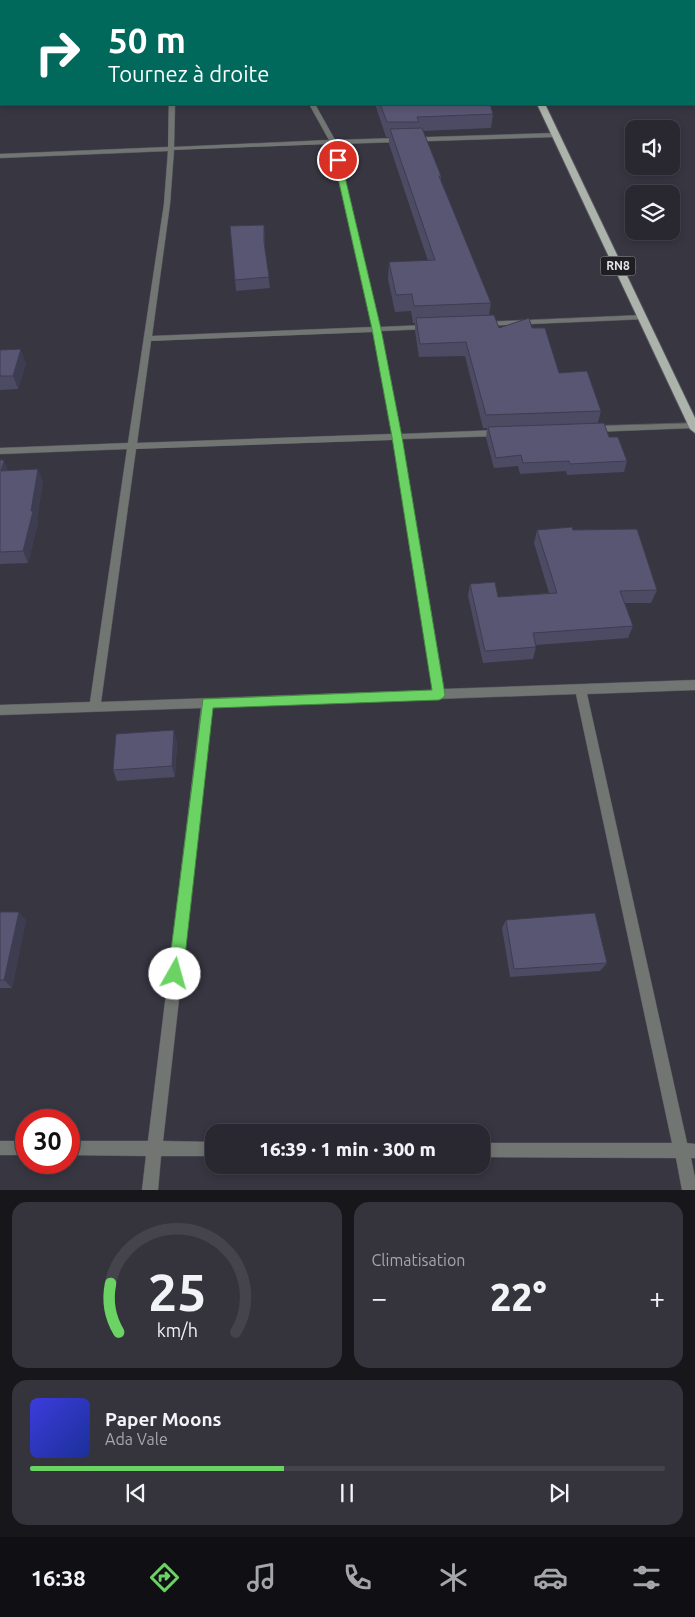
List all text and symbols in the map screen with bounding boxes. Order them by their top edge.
icon: right [25,20,90,85]
text: 50 m [108,20,186,60]
text: Tournez à droite [108,61,269,86]
map controls [625,120,680,240]
button: sound [625,120,680,175]
pin [317,139,359,181]
icon: arrive [324,146,352,174]
button: layers [625,185,680,240]
road number: RN8 [600,256,636,276]
position arrow [148,947,200,999]
speed limit sign: 30 [15,1109,80,1174]
text: 16:39 · 1 min · 300 m [259,1138,436,1160]
text: Climatisation [372,1251,465,1269]
text: 25 [147,1263,206,1321]
text: 22° [490,1276,547,1318]
text: − [372,1282,387,1313]
text: + [649,1282,665,1313]
text: km/h [156,1320,197,1340]
text: Paper Moons [105,1408,222,1430]
text: Ada Vale [105,1430,168,1448]
icon: previous [122,1479,150,1507]
icon: pause [333,1479,361,1507]
icon: next [545,1479,573,1507]
icon: directions [147,1560,182,1595]
icon: music [244,1560,279,1595]
icon: phone [340,1560,375,1595]
icon: climate [436,1560,471,1595]
icon: car [533,1560,568,1595]
icon: filters [629,1560,664,1595]
text: 16:38 [31,1565,86,1590]

